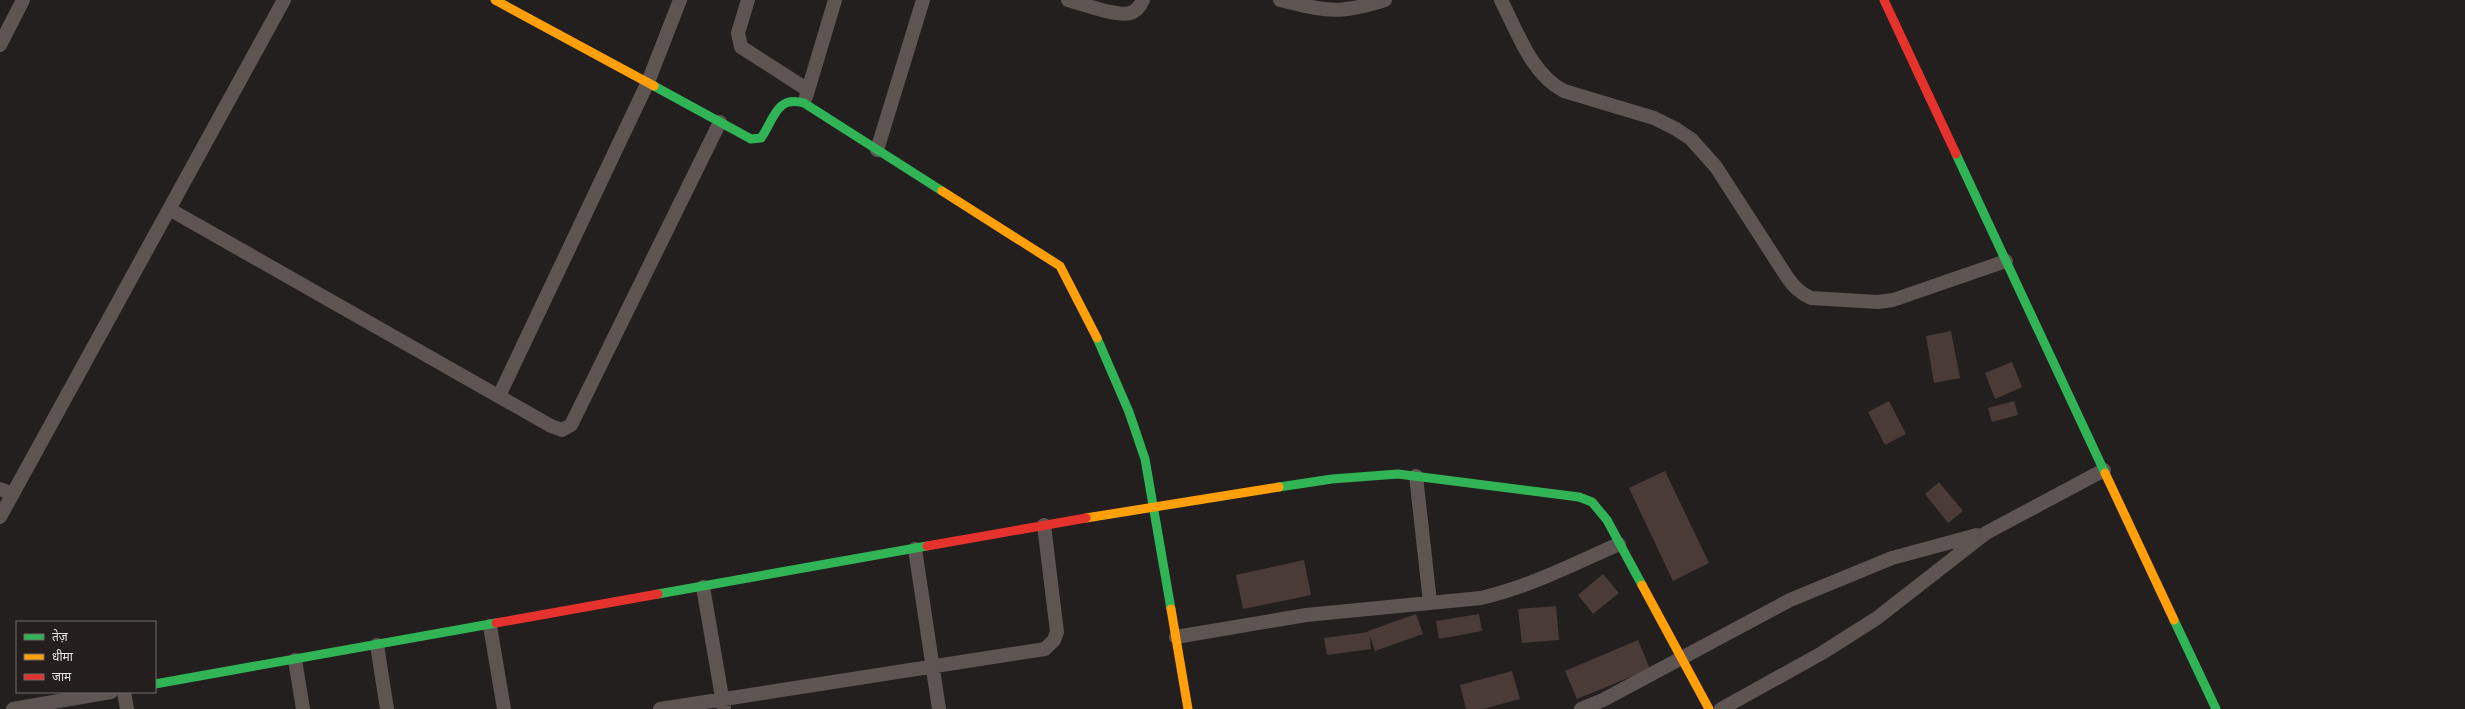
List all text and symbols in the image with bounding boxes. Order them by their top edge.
legend [16,621,156,693]
text: तेज़ [52,629,69,645]
text: धीमा [52,649,74,665]
text: जाम [52,670,72,685]

